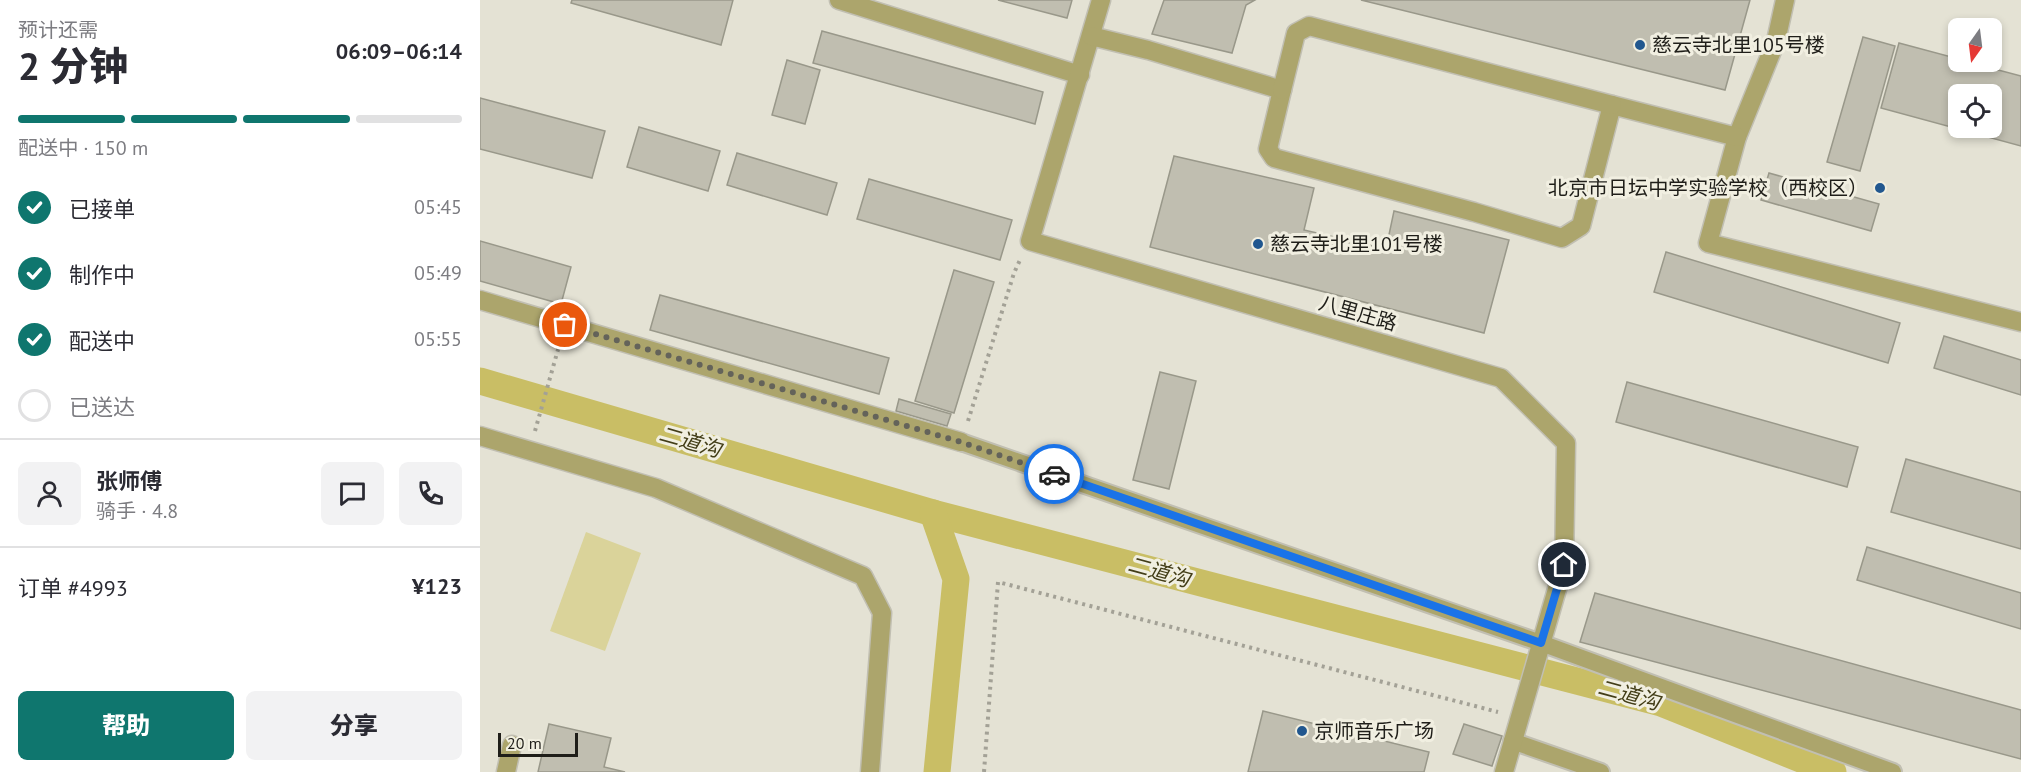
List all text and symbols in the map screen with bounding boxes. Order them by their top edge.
text: 预计还需 [18,17,98,43]
north arrow [1948,18,2002,72]
map controls [1948,18,2002,138]
place label: 慈云寺北里105号楼 [1652,32,1825,58]
text: 06:09–06:14 [336,37,462,65]
marker: 慈云寺北里105号楼 [1633,38,1647,52]
text: 2 分钟 [18,40,128,91]
button: locate [1948,84,2002,138]
text: 配送中 · 150 m [18,135,148,161]
place label: 北京市日坛中学实验学校（西校区） [1548,175,1868,201]
marker: 北京市日坛中学实验学校（西校区） [1873,181,1887,195]
icon: check [18,191,51,224]
text: 05:45 [414,194,462,220]
text: 已接单 [69,195,135,223]
place label: 慈云寺北里101号楼 [1270,231,1443,257]
marker: 慈云寺北里101号楼 [1251,237,1265,251]
icon: check [18,257,51,290]
text: 05:49 [414,260,462,286]
text: 制作中 [69,261,135,289]
street label: 八里庄路 [1316,289,1400,337]
pin [539,299,590,350]
icon: bag [548,308,581,341]
icon: check [18,323,51,356]
text: 05:55 [414,326,462,352]
text: 配送中 [69,327,135,355]
text: 已送达 [69,393,135,421]
water label: 二道沟 [656,420,726,464]
courier [1024,444,1084,504]
icon: car [1038,458,1071,491]
button: person [18,462,81,525]
button: chat [321,462,384,525]
button: phone [399,462,462,525]
text: 张师傅 [96,467,162,495]
text: 骑手 · 4.8 [96,498,178,524]
pin [1538,539,1589,590]
icon: home [1547,548,1580,581]
water label: 二道沟 [1125,550,1195,593]
text: ¥123 [412,572,462,600]
text: 订单 #4993 [18,574,128,602]
water label: 二道沟 [1595,673,1665,716]
button: 帮助 [18,691,234,760]
button: 分享 [246,691,462,760]
place label: 京师音乐广场 [1314,718,1434,744]
marker: 京师音乐广场 [1295,724,1309,738]
scale bar [498,730,578,758]
text: 20 m [507,733,542,753]

